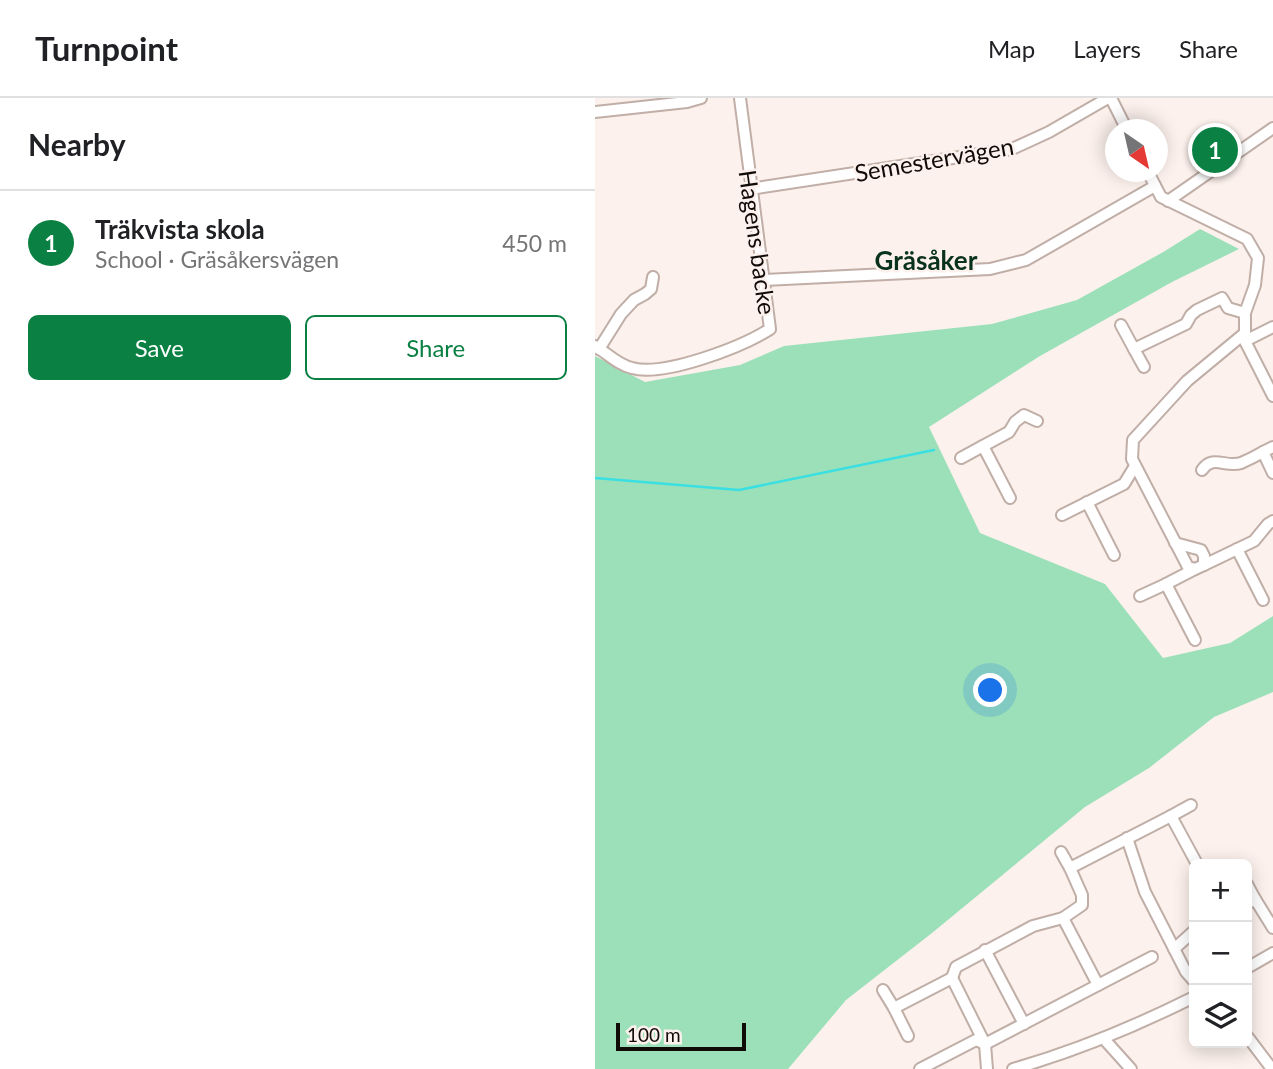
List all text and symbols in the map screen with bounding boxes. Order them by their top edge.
text: Turnpoint [35,28,178,68]
text: Map [988,34,1035,63]
text: Layers [1073,34,1141,63]
text: Share [1179,34,1238,63]
north arrow [1105,119,1168,182]
pin: 1 [1192,124,1238,176]
text: Nearby [28,126,126,162]
street label: Semestervägen [852,131,1016,187]
street label: Hagens backe [733,168,783,316]
text: Träkvista skola [95,213,265,245]
text: 1 [44,229,58,257]
text: 450 m [502,229,567,257]
district label: Gräsåker [875,244,978,276]
text: School · Gräsåkersvägen [95,245,339,273]
button: Save [28,315,291,380]
button: Share [305,315,567,380]
your location [973,673,1007,707]
map controls [1189,859,1252,1048]
button: + [1189,859,1252,922]
button: − [1189,922,1252,985]
button: layers [1189,985,1252,1048]
scale bar [616,1020,745,1052]
text: 100 m [627,1023,681,1046]

